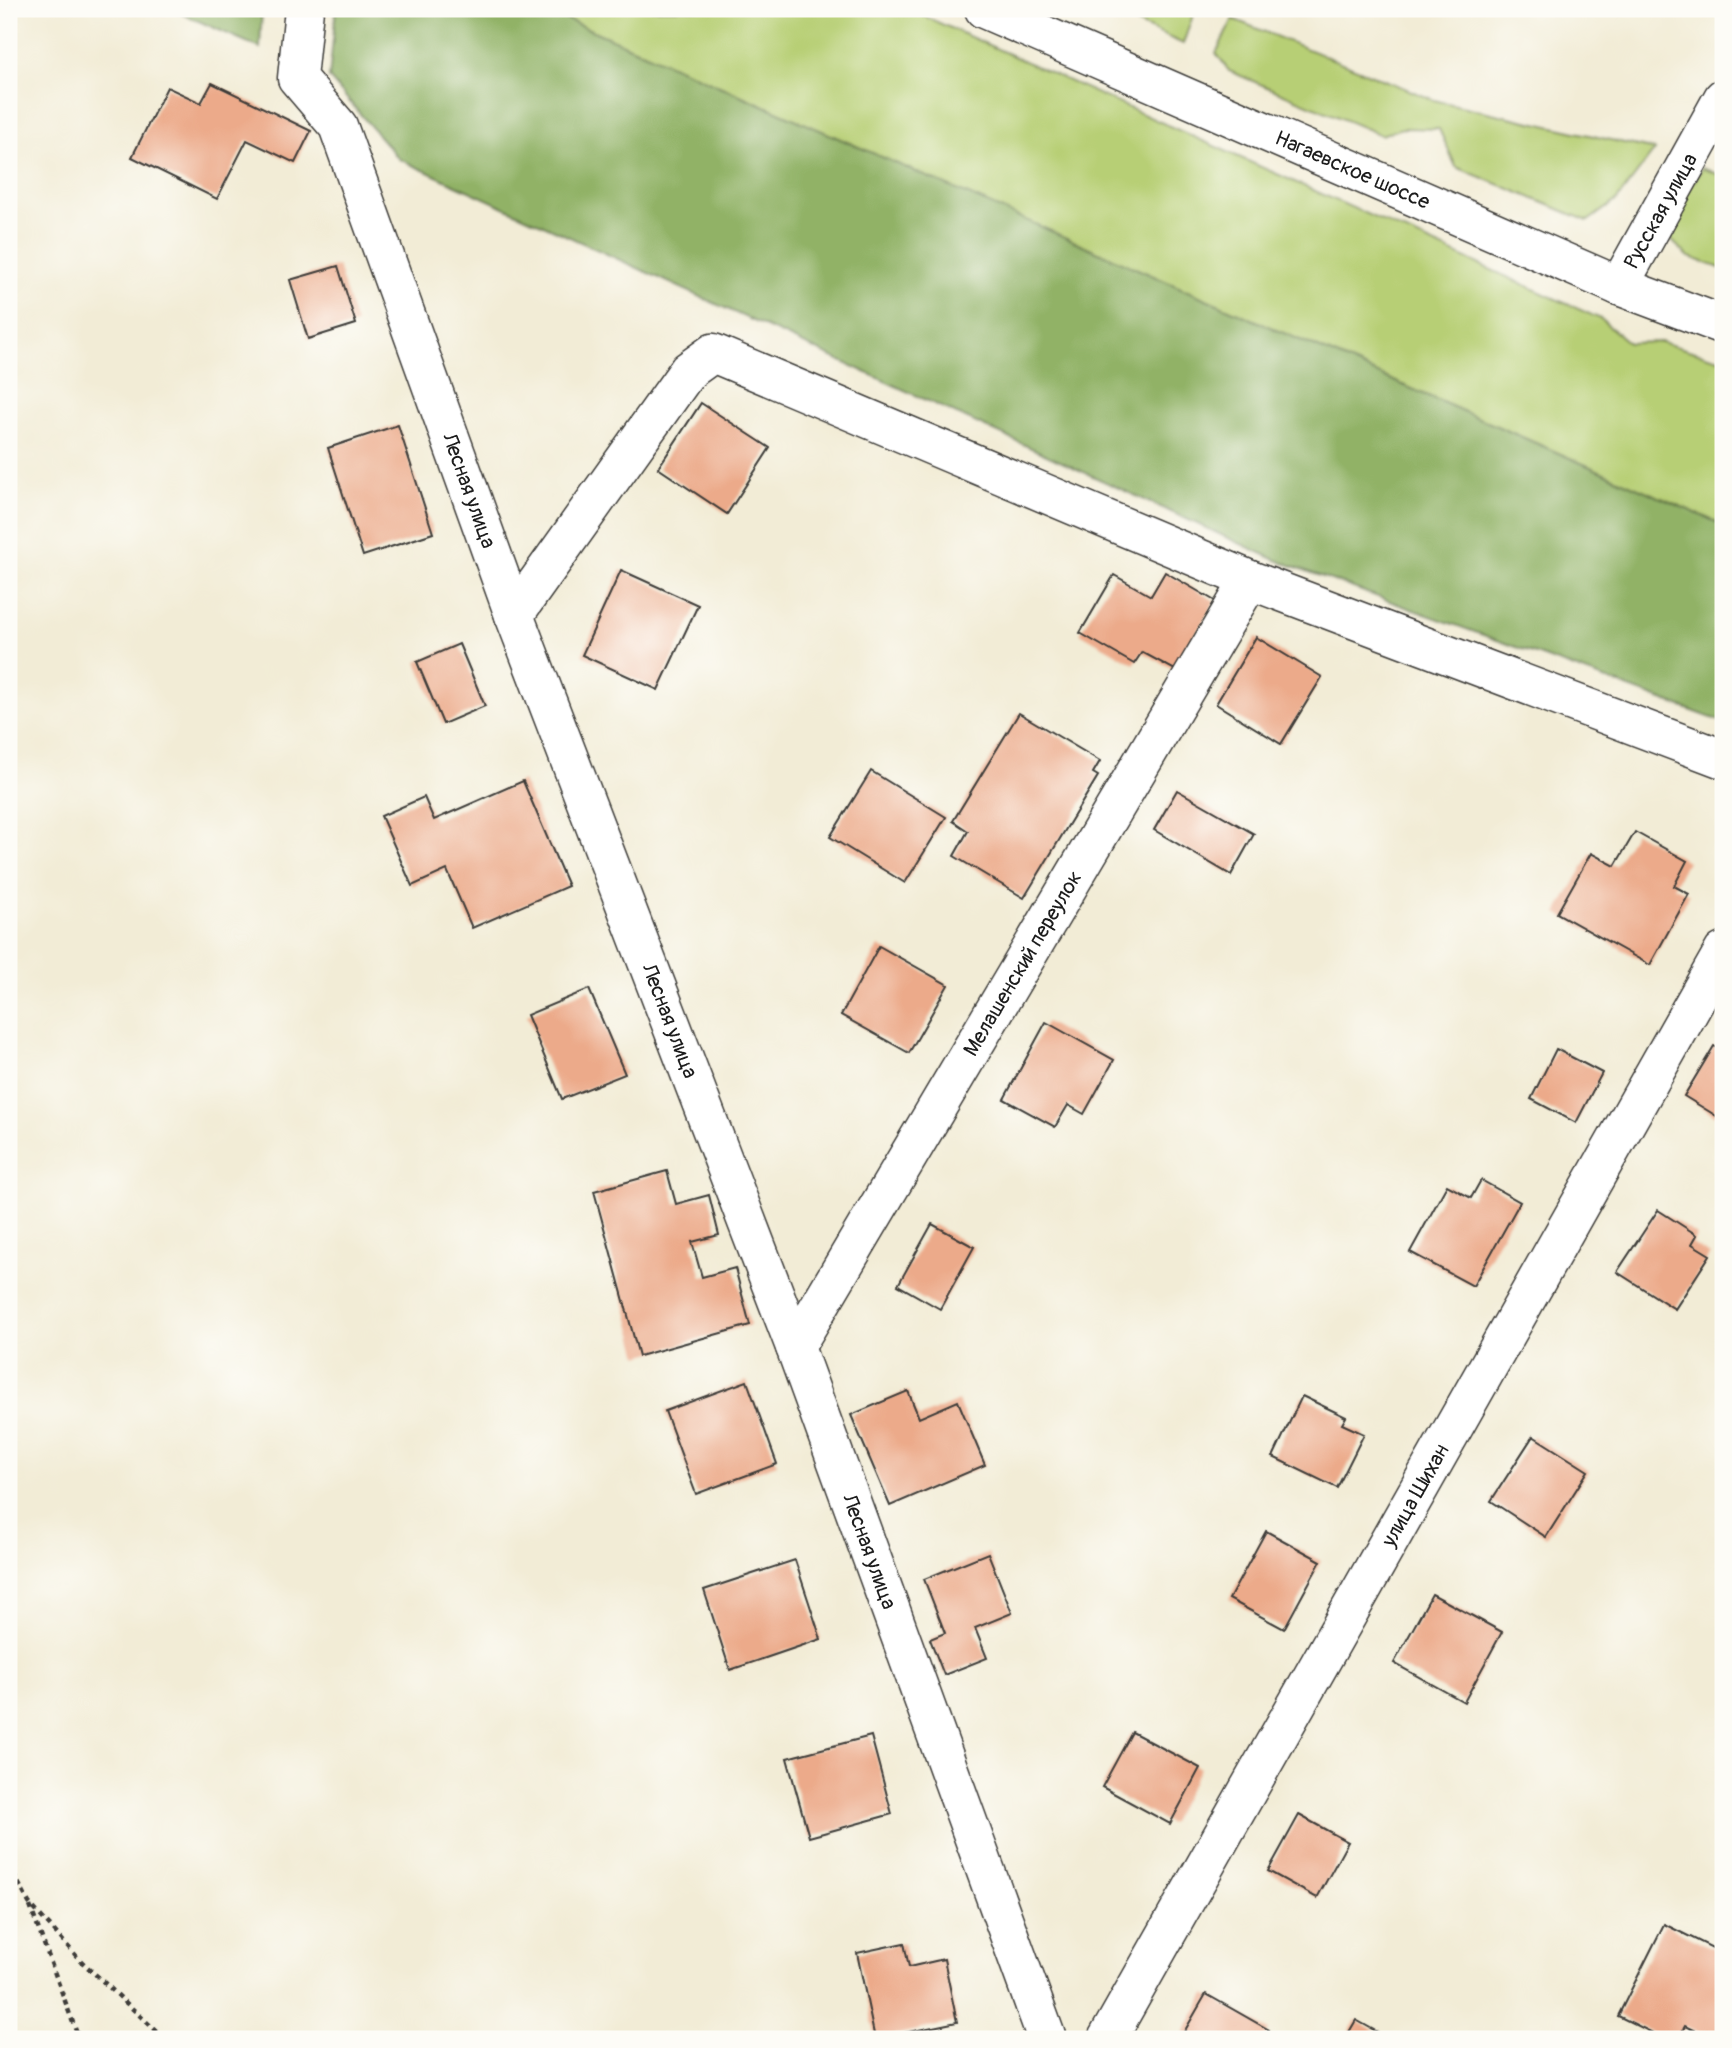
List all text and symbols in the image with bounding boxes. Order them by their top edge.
street label: Нагаевское шоссе [1271,125,1434,216]
street label: Русская улица [1618,148,1704,274]
street label: Лесная улица [435,429,502,552]
street label: Мелашенский переулок [958,866,1089,1061]
street label: Лесная улица [635,959,704,1082]
street label: улица Шихан [1375,1439,1455,1553]
street label: Лесная улица [835,1490,902,1613]

